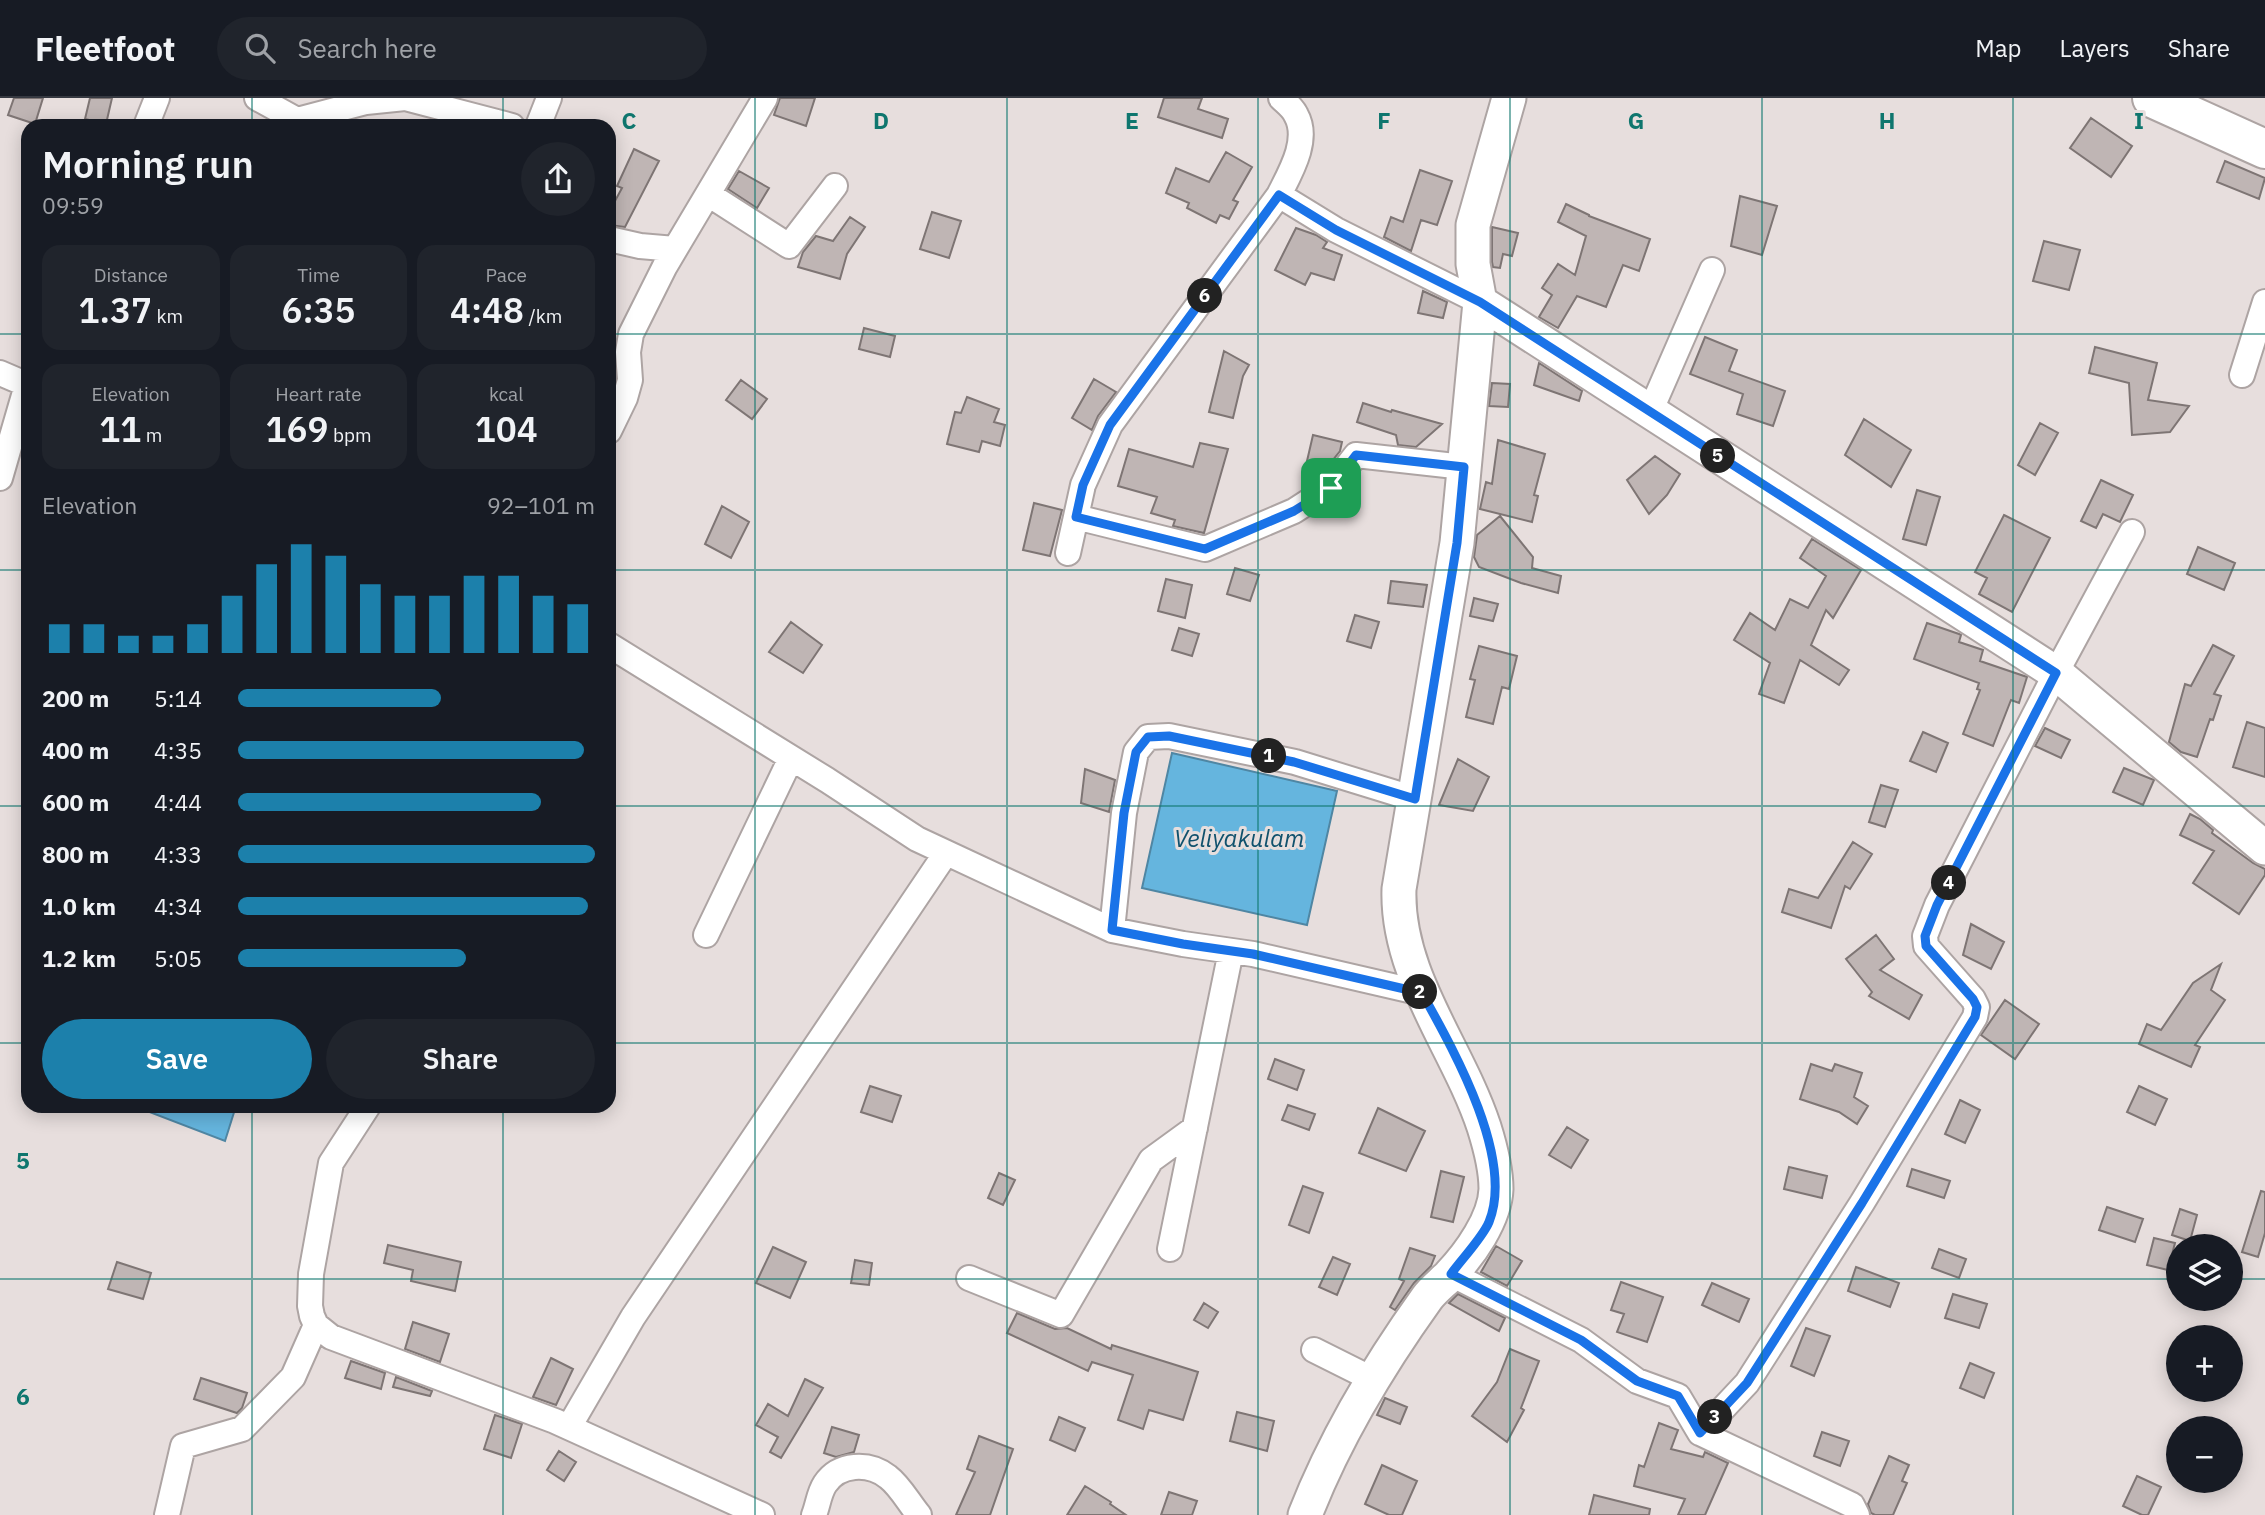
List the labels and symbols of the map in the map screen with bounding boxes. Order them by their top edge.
text: C [622,105,637,135]
text: D [873,105,889,135]
text: E [1125,105,1139,135]
text: F [1377,105,1391,135]
text: G [1628,105,1644,135]
text: H [1879,105,1895,135]
text: I [2134,105,2144,135]
pin: 6 [1188,278,1222,314]
pin: 5 [1700,438,1736,474]
pin [1301,458,1361,518]
pin: 1 [1252,738,1286,774]
water label: Veliyakulam [1174,822,1304,854]
pin: 4 [1932,866,1966,900]
pin: 2 [1402,974,1438,1010]
text: 5 [16,1145,30,1175]
text: 6 [16,1381,30,1411]
pin: 3 [1698,1400,1732,1434]

